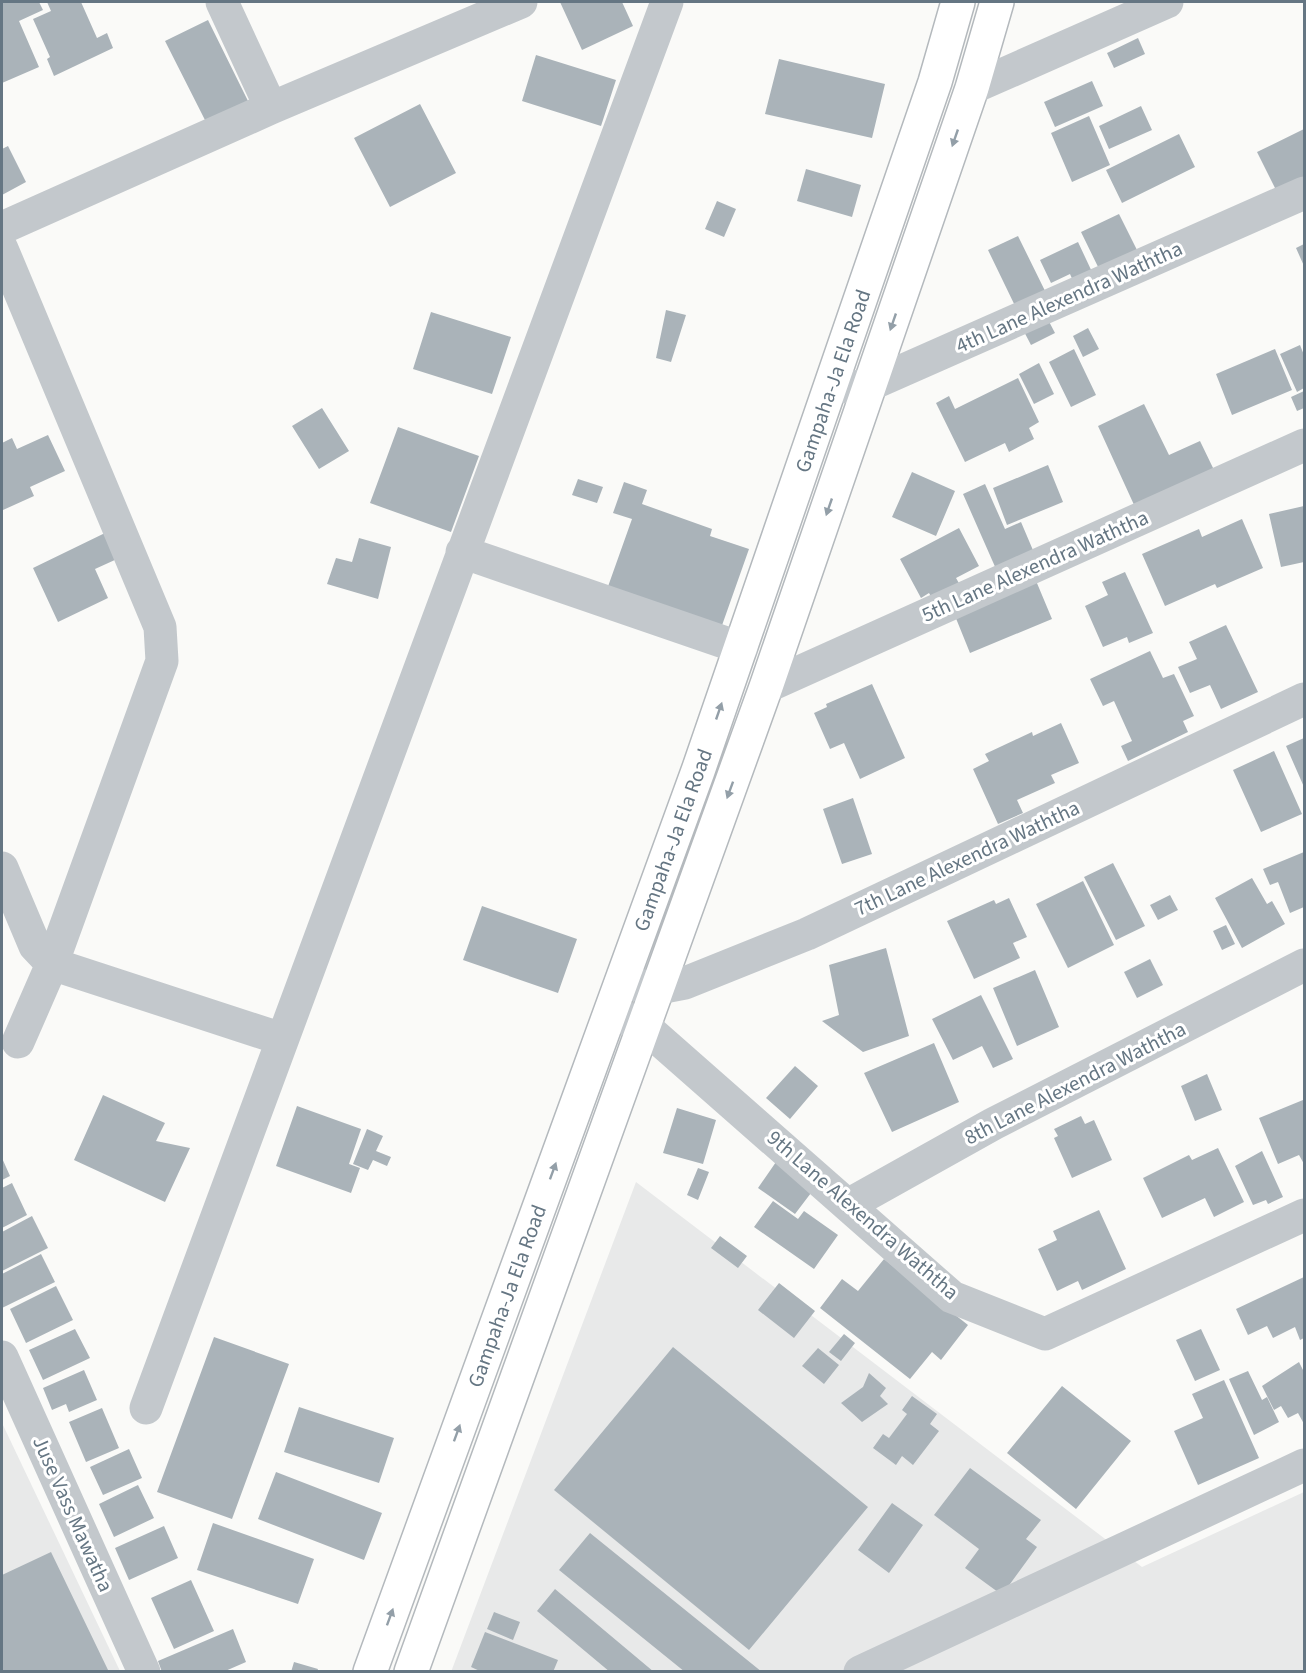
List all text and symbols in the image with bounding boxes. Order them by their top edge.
one-way arrow [950,129,960,147]
street label: 4th Lane Alexendra Waththa [951,233,1187,361]
street label: Gampaha-Ja Ela Road [788,285,878,477]
one-way arrow [887,313,897,331]
one-way arrow [824,498,834,516]
street label: 5th Lane Alexendra Waththa [917,502,1153,630]
one-way arrow [714,702,724,720]
street label: Gampaha-Ja Ela Road [626,745,720,935]
one-way arrow [724,781,734,799]
street label: 7th Lane Alexendra Waththa [850,793,1084,923]
street label: 8th Lane Alexendra Waththa [959,1014,1191,1152]
street label: 9th Lane Alexendra Waththa [761,1123,965,1307]
one-way arrow [548,1162,558,1180]
street label: Gampaha-Ja Ela Road [460,1201,554,1391]
one-way arrow [453,1424,462,1442]
street label: Juse Vass Mawatha [25,1431,121,1597]
one-way arrow [386,1607,396,1625]

